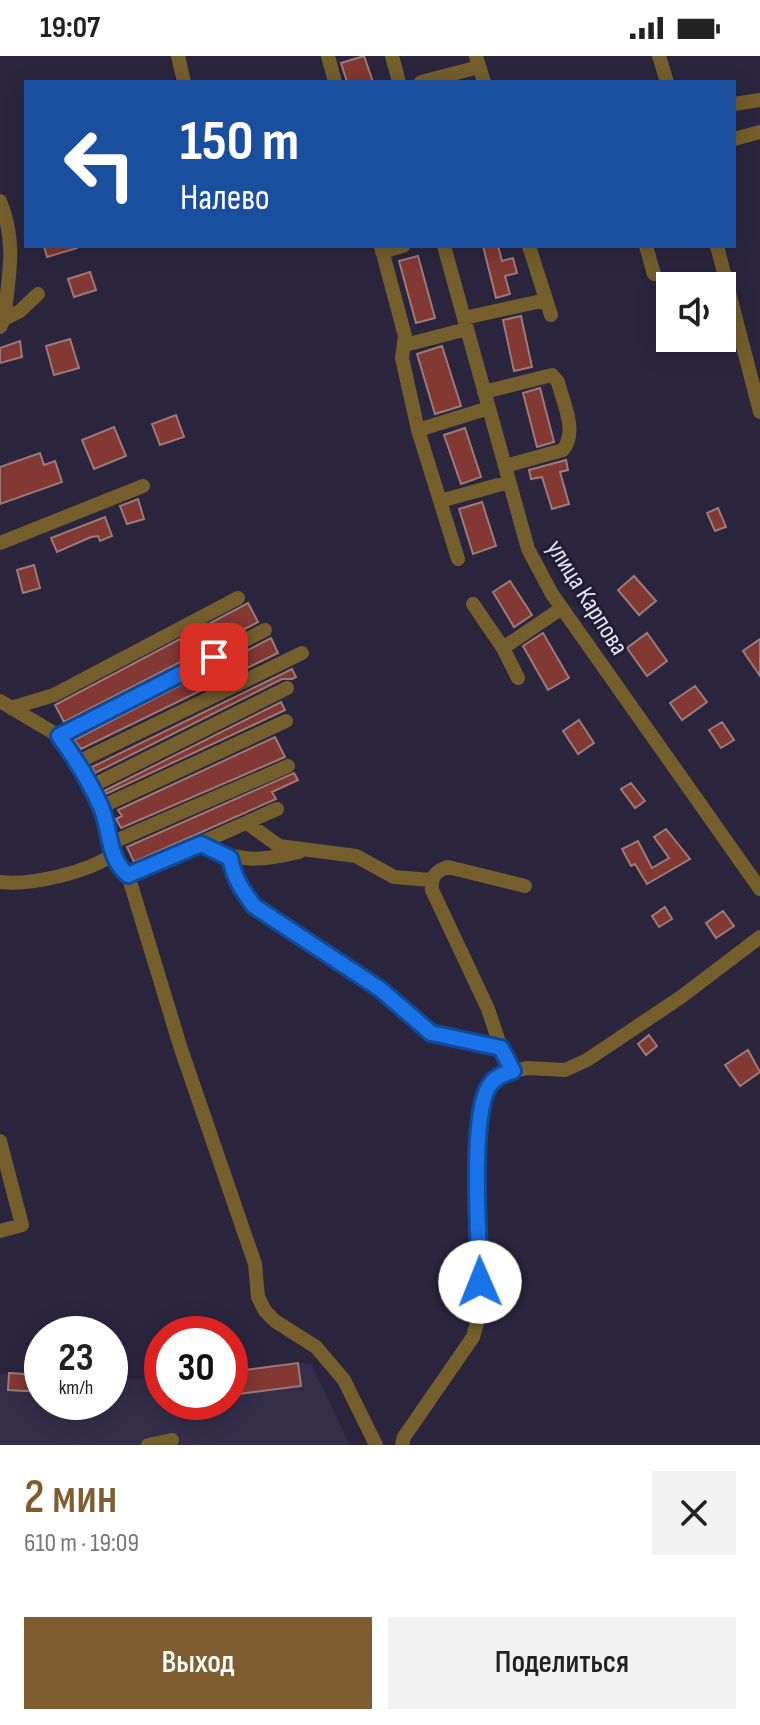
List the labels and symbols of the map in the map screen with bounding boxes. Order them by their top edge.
street label: улица Карпова [539,535,634,661]
pin [180,623,248,691]
position arrow [438,1240,522,1324]
speed limit sign: 30 [144,1316,248,1420]

